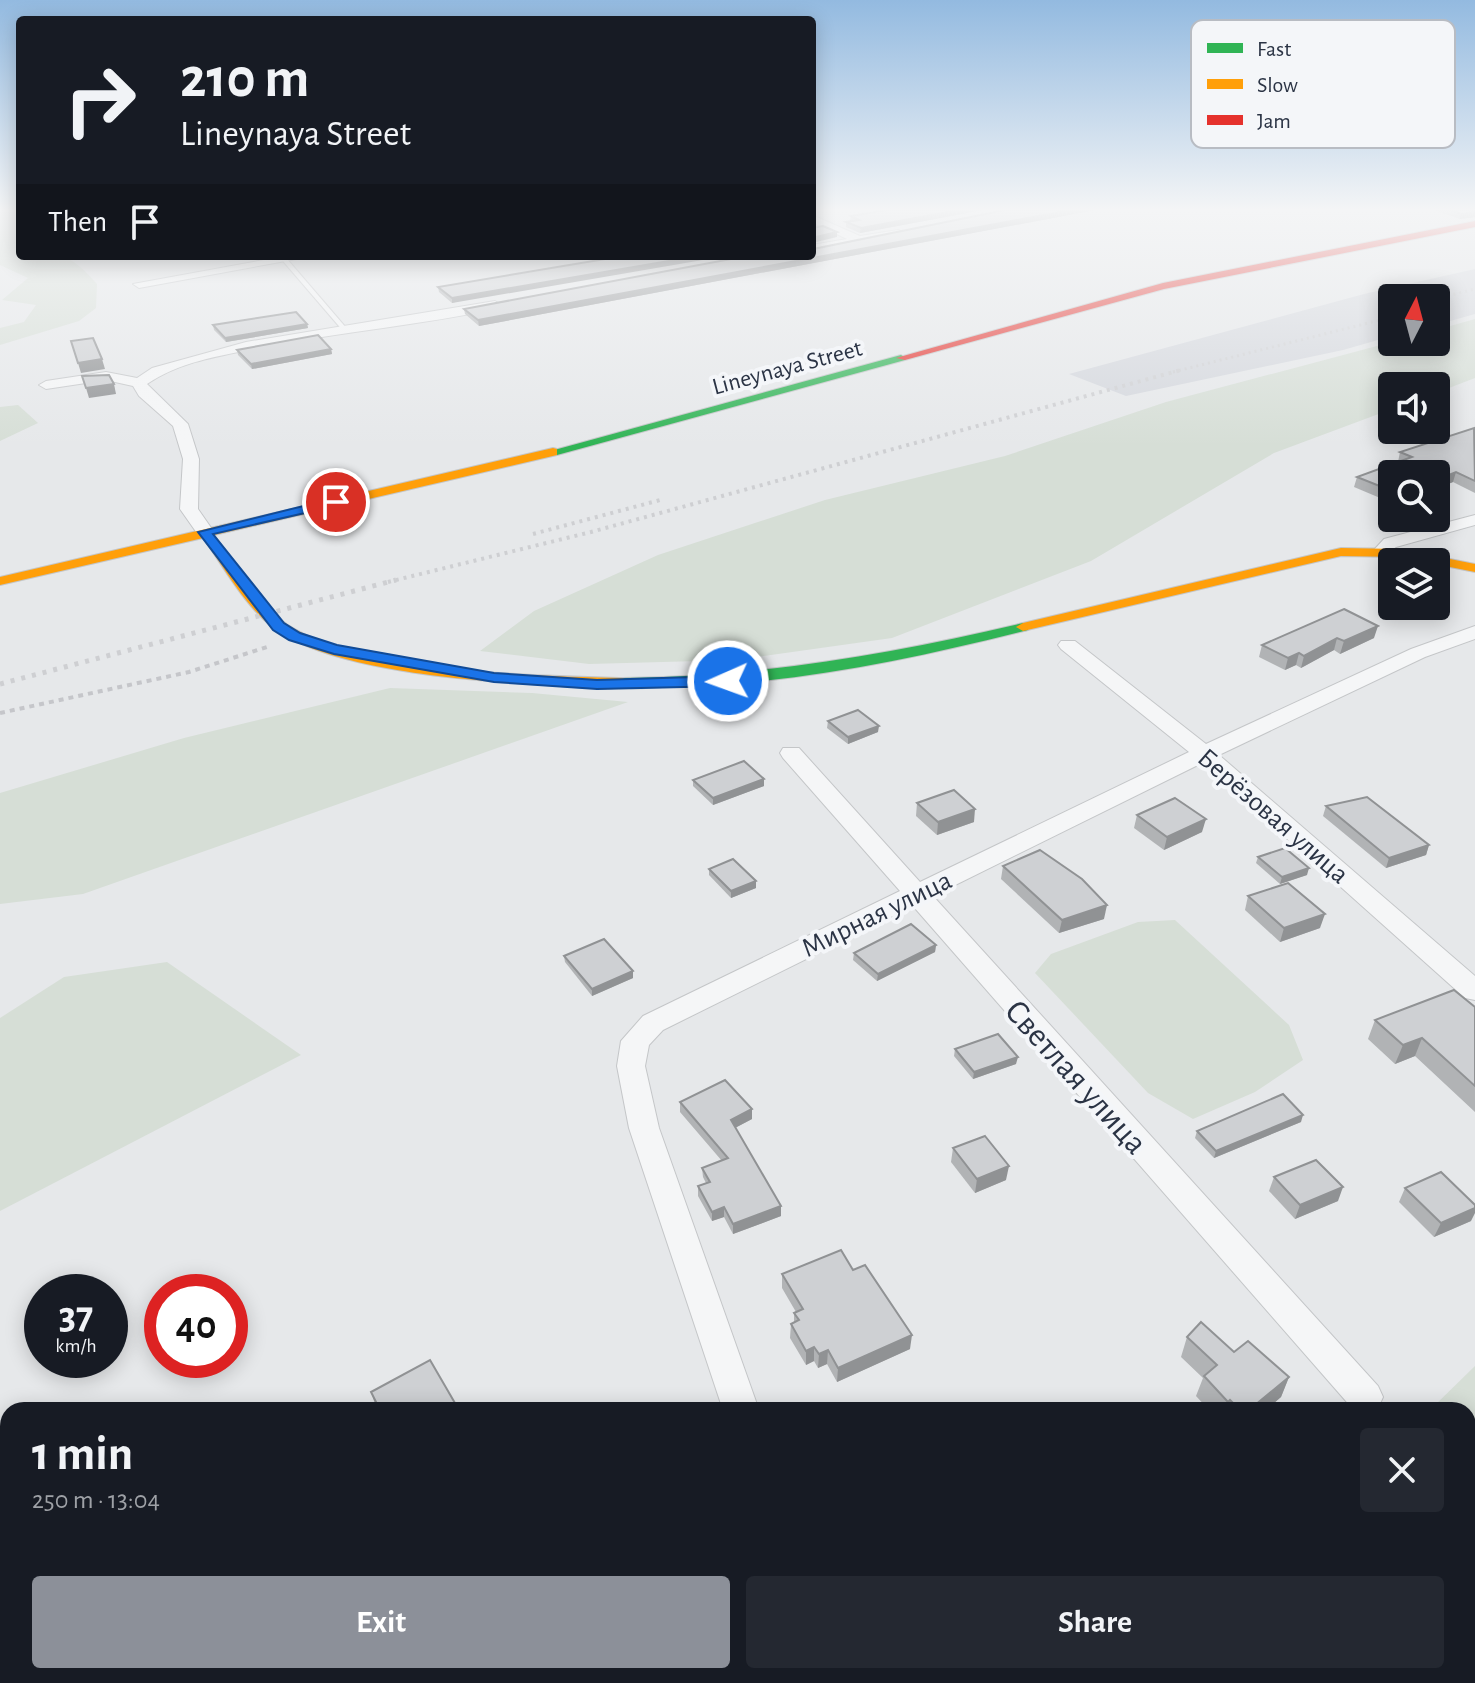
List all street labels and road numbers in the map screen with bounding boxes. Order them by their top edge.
street label: Lineynaya Street [710,336,865,399]
street label: Берёзовая улица [1192,744,1354,890]
street label: Мирная улица [797,866,957,963]
street label: Светлая улица [998,994,1153,1161]

